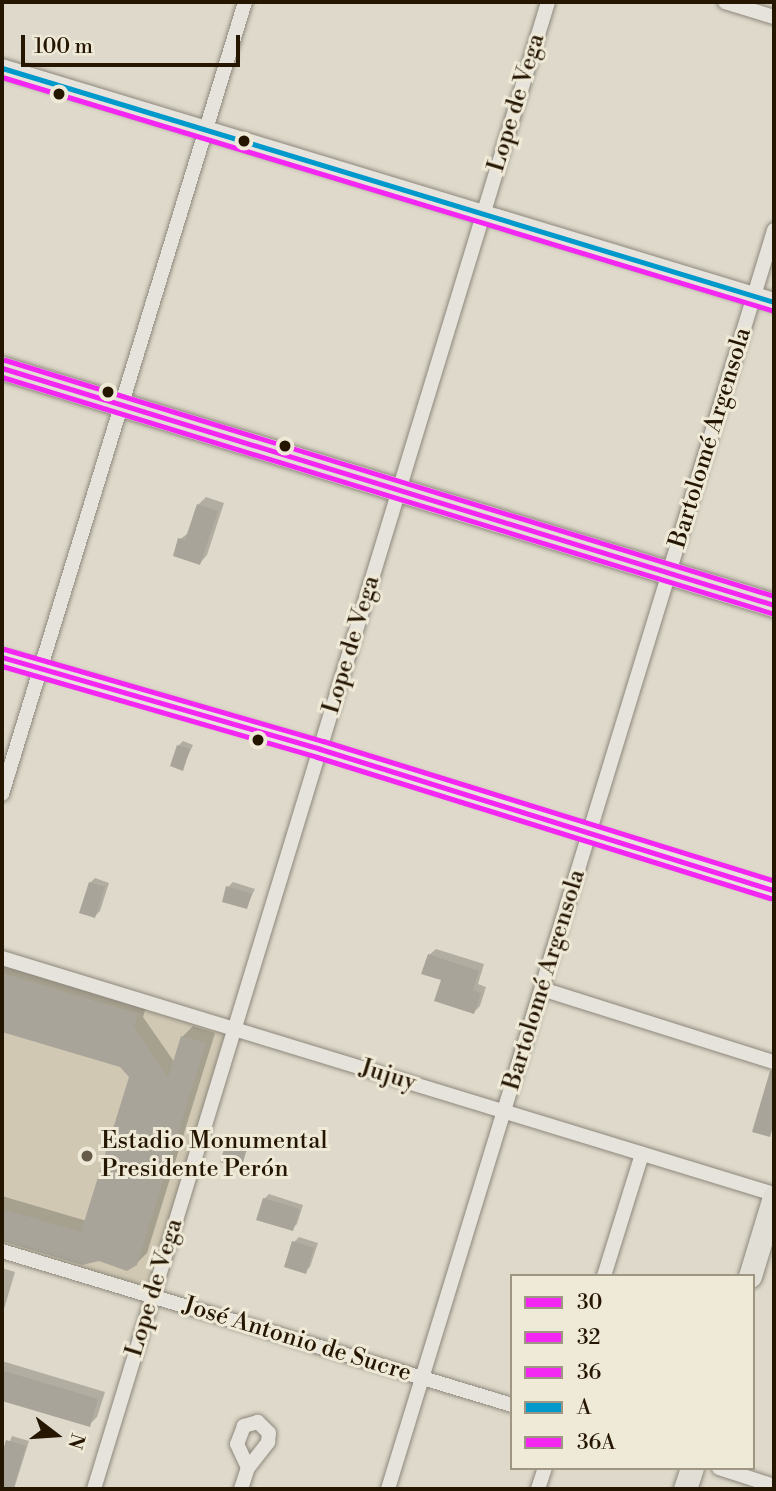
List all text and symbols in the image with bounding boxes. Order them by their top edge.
scale bar [24,21,243,65]
street label: Lope de Vega [482,30,552,176]
text: 100 m [34,34,93,60]
unlabelled marker [52,87,66,101]
unlabelled marker [237,134,251,148]
street label: Bartolomé Argensola [664,324,758,552]
unlabelled marker [101,385,115,399]
unlabelled marker [278,439,292,453]
street label: Lope de Vega [317,572,387,718]
unlabelled marker [251,733,265,747]
street label: Bartolomé Argensola [498,866,592,1094]
street label: Jujuy [356,1054,420,1098]
place label: Estadio Monumental Presidente Perón [101,1128,328,1184]
marker: Estadio Monumental Presidente Perón [79,1148,95,1164]
street label: Lope de Vega [120,1215,190,1361]
legend [510,1274,755,1470]
text: 30 [577,1290,603,1316]
street label: José Antonio de Sucre [179,1292,415,1388]
text: 32 [577,1325,601,1351]
text: 36 [577,1360,601,1386]
text: A [577,1395,591,1421]
north arrow [21,1400,91,1470]
text: N [62,1430,90,1452]
text: 36A [577,1430,616,1456]

